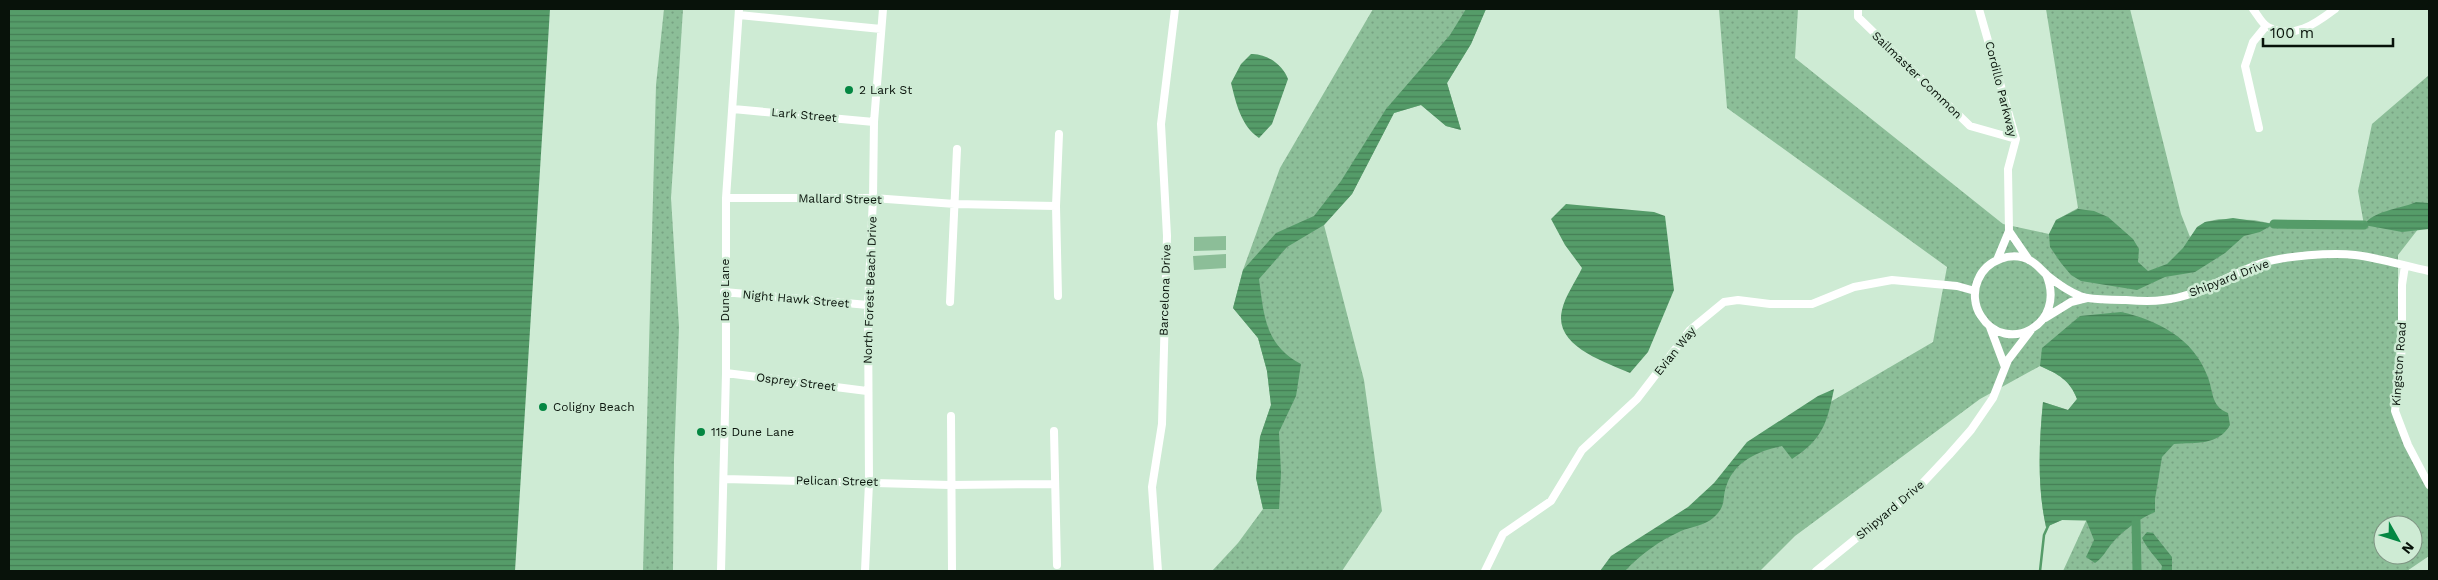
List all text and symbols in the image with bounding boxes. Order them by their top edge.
scale bar [2263,15,2393,47]
text: 100 m [2270,24,2314,42]
street label: Sailmaster Common [1869,28,1965,122]
street label: Cordillo Parkway [1982,40,2020,139]
place label: 2 Lark St [859,83,912,97]
marker: 2 Lark St [843,84,855,96]
street label: Lark Street [771,105,837,125]
street label: Mallard Street [798,191,882,207]
street label: North Forest Beach Drive [860,216,880,364]
street label: Barcelona Drive [1156,244,1174,336]
street label: Shipyard Drive [2187,256,2271,300]
street label: Dune Lane [718,259,732,321]
street label: Night Hawk Street [742,287,850,311]
street label: Kingston Road [2389,321,2409,407]
street label: Evian Way [1651,323,1699,378]
street label: Osprey Street [755,370,837,394]
place label: Coligny Beach [553,400,635,414]
marker: Coligny Beach [537,401,549,413]
place label: 115 Dune Lane [711,425,794,439]
marker: 115 Dune Lane [695,426,707,438]
street label: Pelican Street [796,473,878,489]
street label: Shipyard Drive [1853,477,1927,543]
north arrow [2373,515,2423,565]
text: N [2399,539,2418,557]

